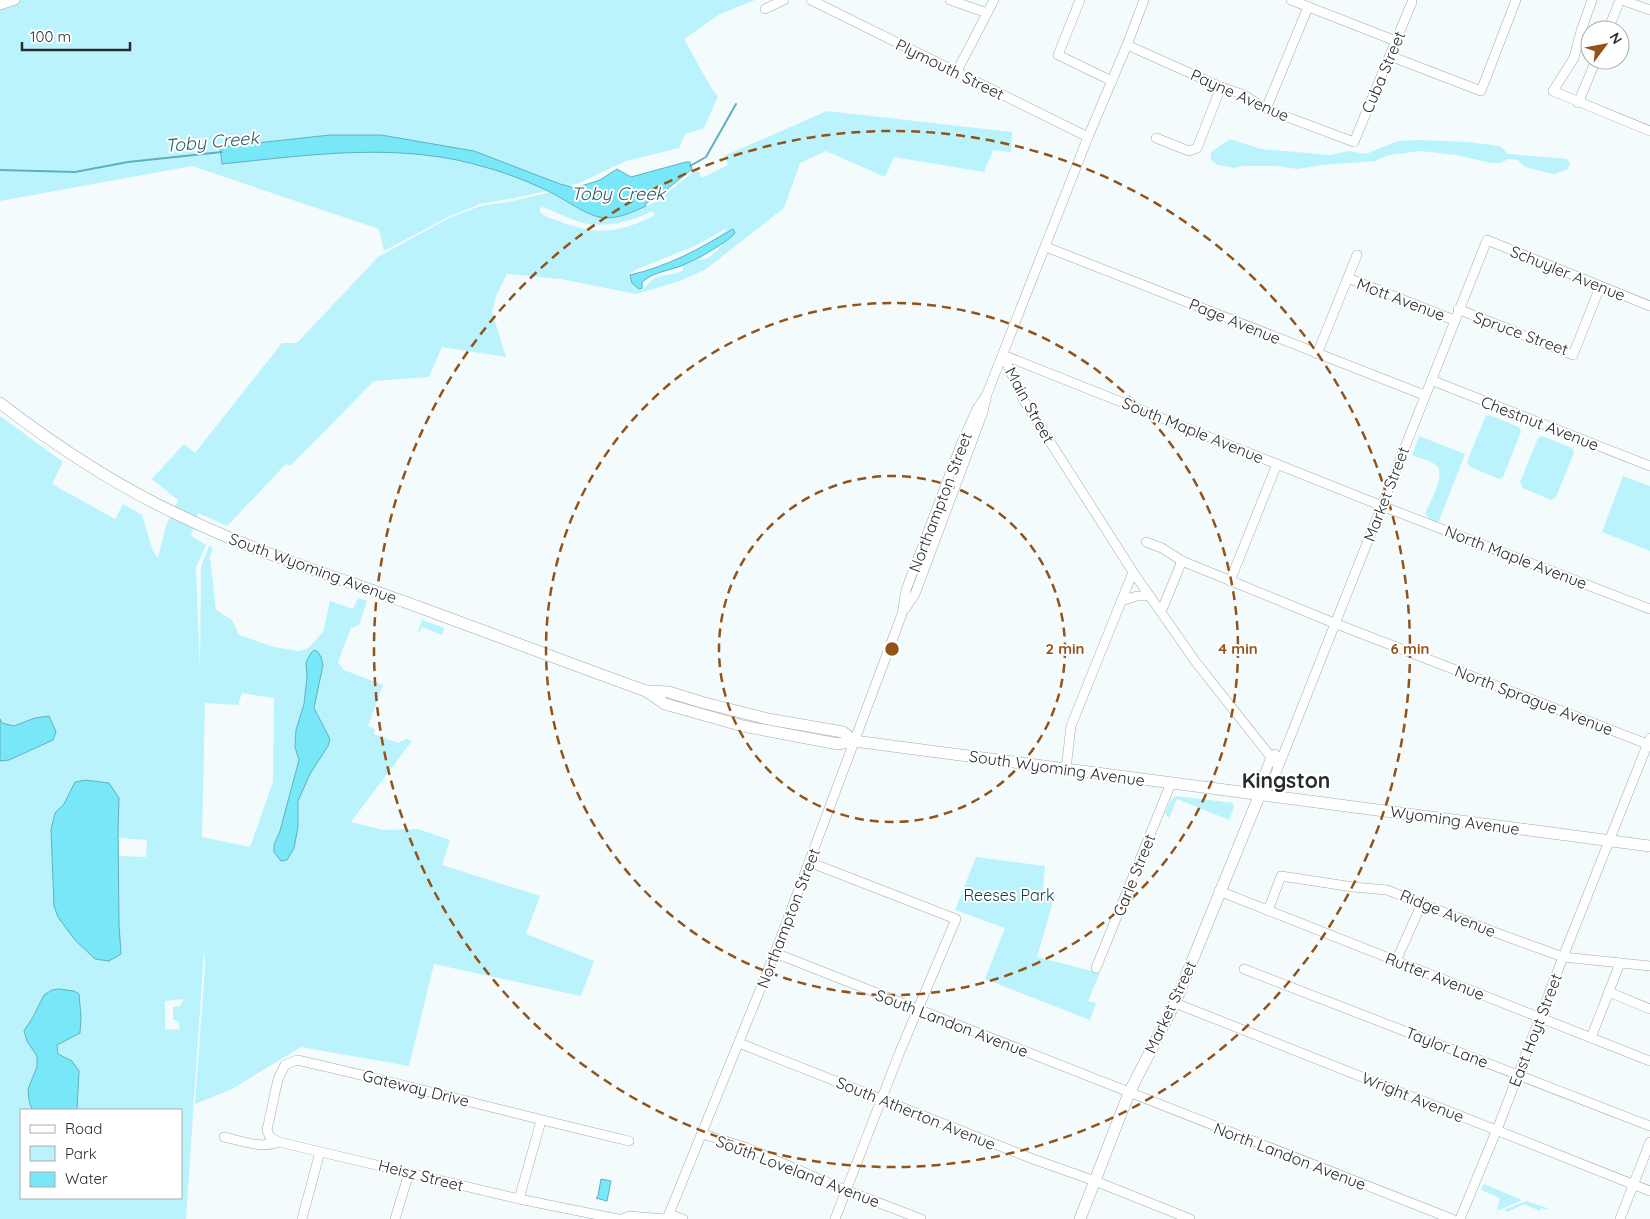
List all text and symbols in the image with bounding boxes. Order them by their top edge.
scale bar [22,20,130,52]
north arrow [1580,20,1630,70]
text: 100 m [30,27,71,46]
street label: Cuba Street [1357,28,1409,116]
text: N [1606,29,1626,47]
street label: Plymouth Street [893,34,1007,104]
street label: Payne Avenue [1188,64,1292,126]
water label: Toby Creek [164,126,261,157]
water label: Toby Creek [571,182,666,205]
street label: Schuyler Avenue [1508,241,1628,305]
street label: Mott Avenue [1354,273,1448,325]
street label: Page Avenue [1186,294,1284,348]
street label: Spruce Street [1471,307,1571,359]
street label: Main Street [1001,364,1059,446]
street label: Chestnut Avenue [1478,391,1602,455]
street label: South Maple Avenue [1119,392,1267,468]
street label: Northampton Street [904,429,976,575]
street label: Market Street [1359,444,1413,544]
street label: North Maple Avenue [1442,521,1590,593]
street label: South Wyoming Avenue [226,528,400,608]
text: 2 min [1045,639,1085,658]
text: 4 min [1218,639,1258,658]
text: 6 min [1391,639,1429,658]
centre of rings [883,640,901,658]
street label: North Sprague Avenue [1452,661,1616,739]
street label: South Wyoming Avenue [968,746,1146,790]
district label: Kingston [1242,767,1330,793]
street label: Wyoming Avenue [1389,801,1521,839]
street label: Carle Street [1108,831,1160,919]
street label: Northampton Street [752,845,824,991]
park label: Reeses Park [963,885,1055,905]
street label: Ridge Avenue [1397,885,1499,941]
street label: Rutter Avenue [1383,948,1487,1004]
street label: Market Street [1140,958,1200,1056]
street label: East Hoyt Street [1504,970,1566,1090]
street label: South Landon Avenue [873,985,1031,1061]
street label: Taylor Lane [1403,1022,1491,1072]
street label: Gateway Drive [361,1065,471,1111]
street label: Wright Avenue [1359,1067,1467,1127]
street label: South Atherton Avenue [833,1072,999,1154]
legend [20,1109,182,1199]
street label: North Landon Avenue [1211,1118,1369,1194]
text: Road [65,1119,102,1138]
street label: South Loveland Avenue [713,1131,883,1211]
text: Park [65,1144,97,1163]
street label: Heisz Street [376,1155,466,1195]
text: Water [65,1169,108,1188]

